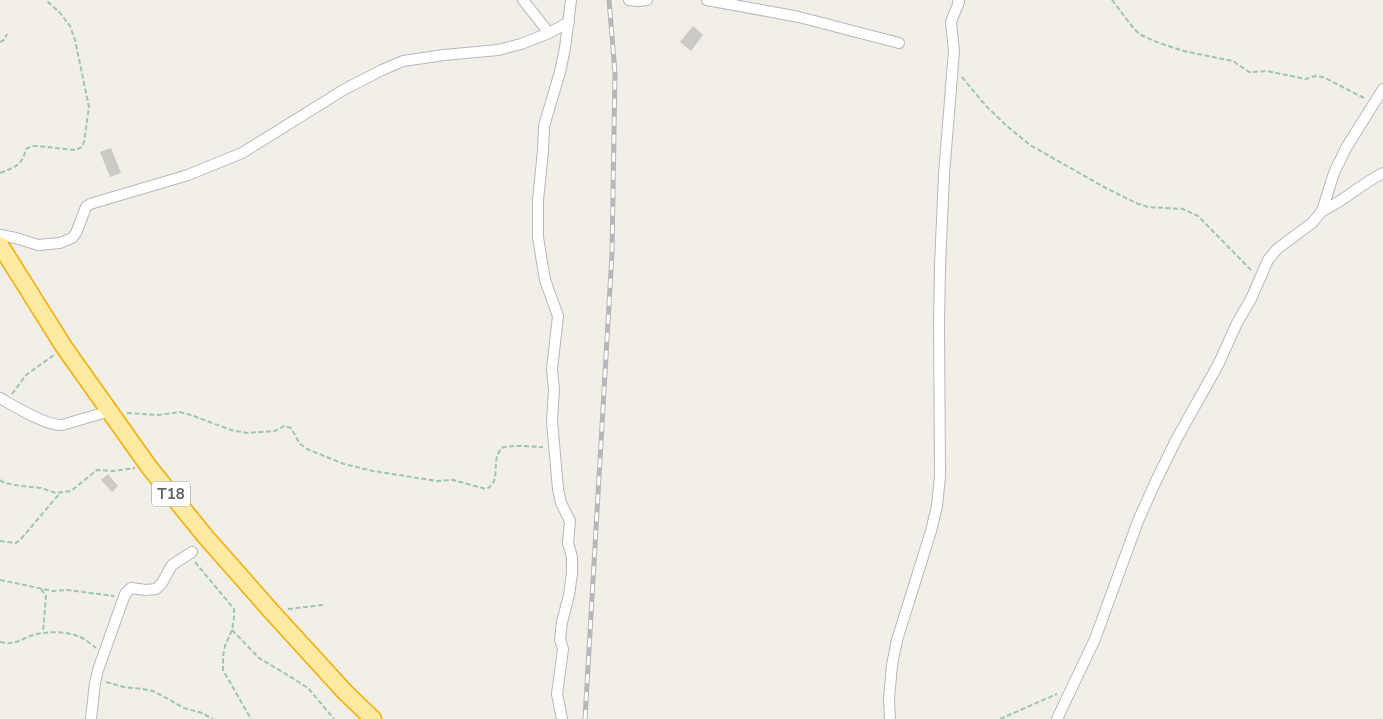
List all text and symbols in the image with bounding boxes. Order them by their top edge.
road number: T18 [152,482,190,506]

